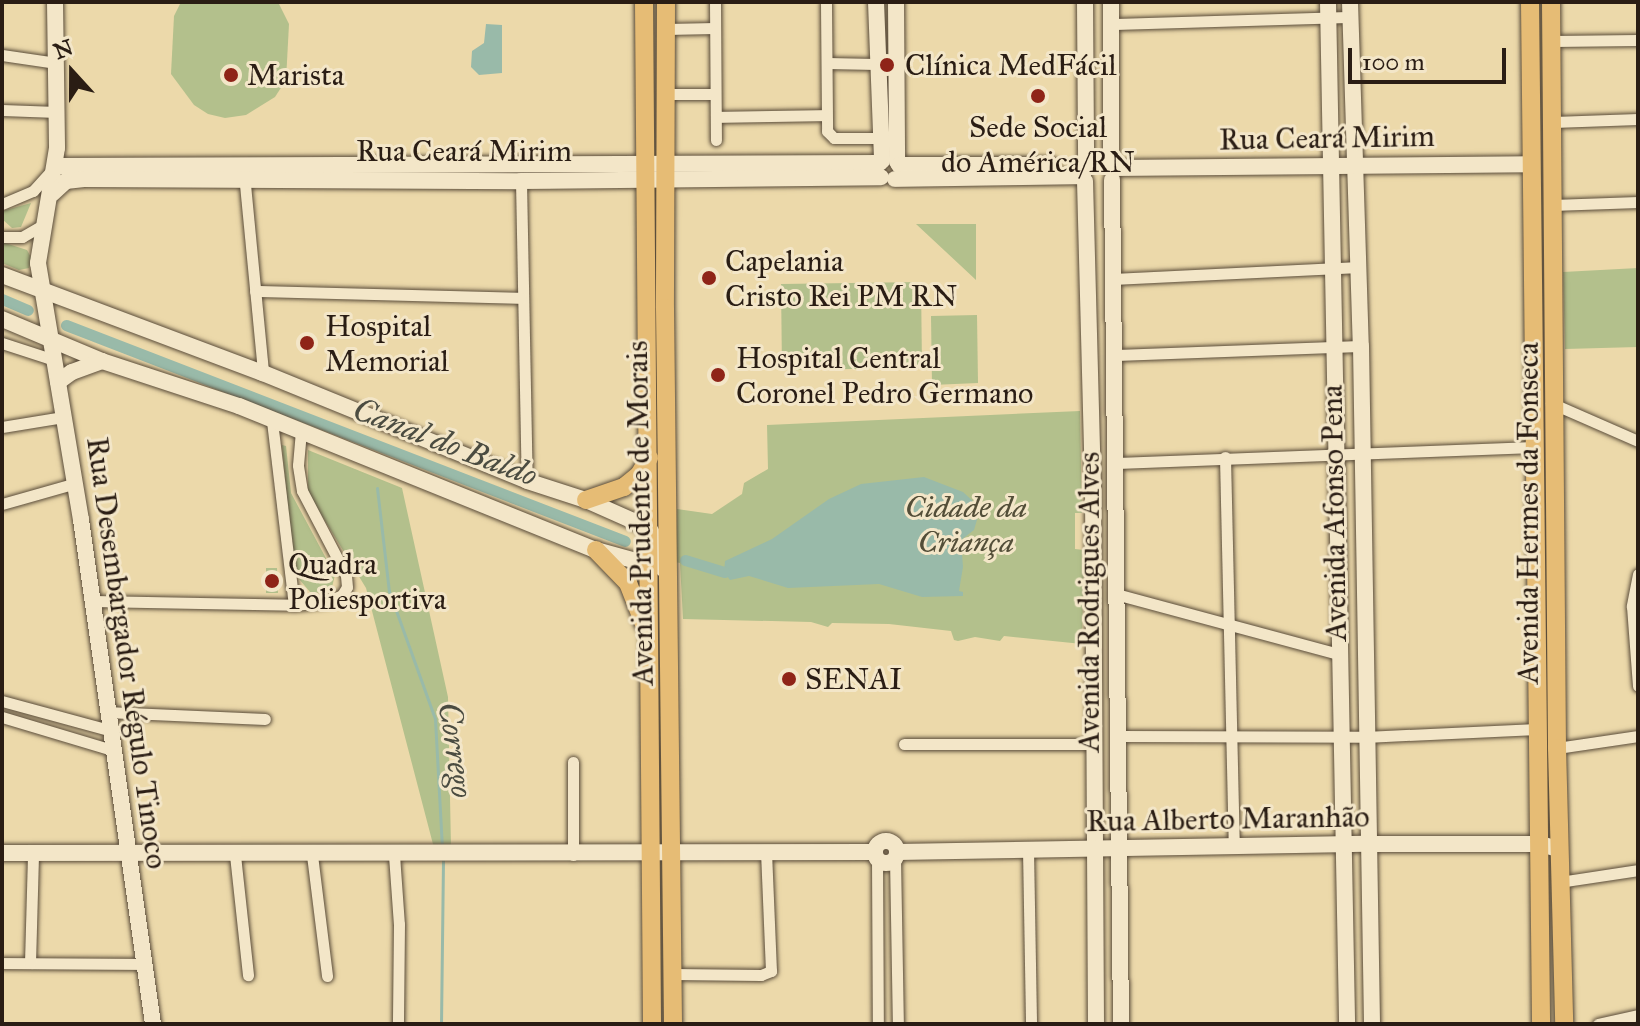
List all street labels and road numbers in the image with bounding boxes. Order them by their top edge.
street label: Rua Ceará Mirim [1219,118,1435,158]
street label: Rua Ceará Mirim [356,133,572,169]
street label: Avenida Prudente de Morais [619,340,661,686]
street label: Avenida Hermes da Fonseca [1510,342,1546,684]
street label: Avenida Afonso Pena [1314,385,1354,641]
street label: Rua Desembargador Régulo Tinoco [79,435,175,871]
street label: Avenida Rodrigues Alves [1071,452,1107,752]
street label: Rua Alberto Maranhão [1086,799,1370,839]

